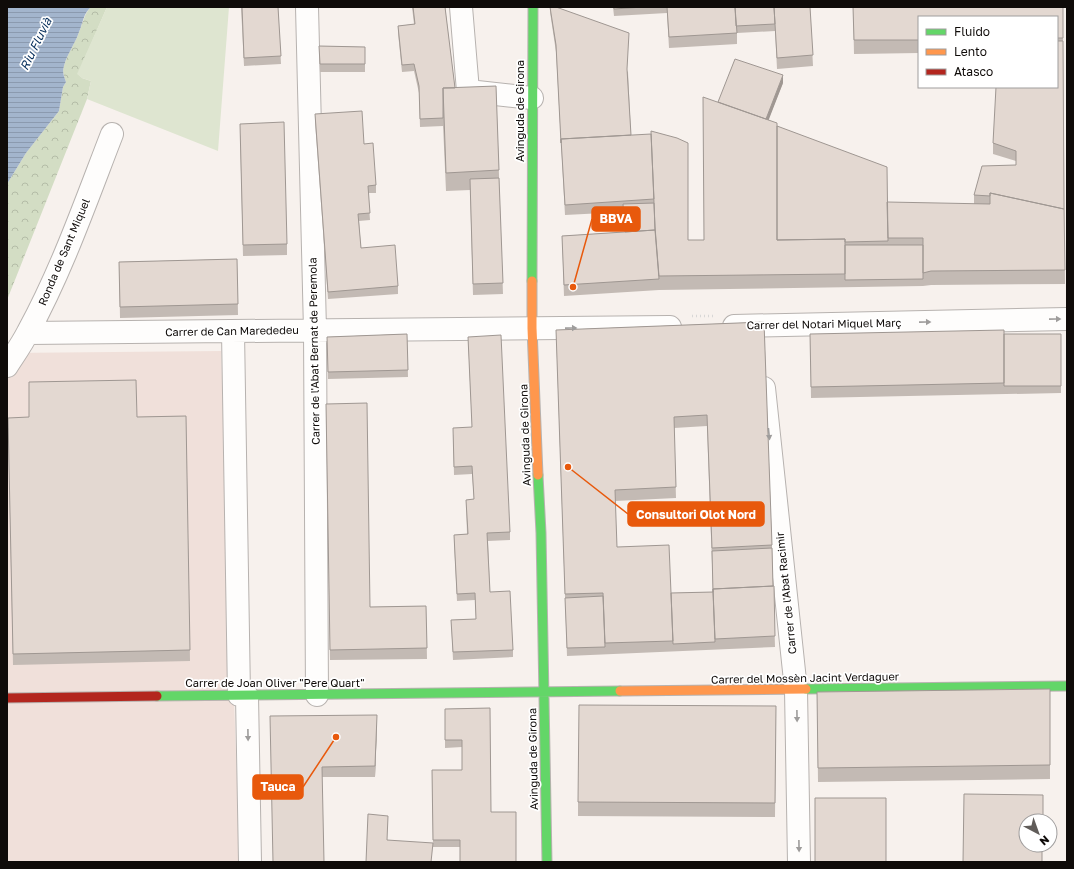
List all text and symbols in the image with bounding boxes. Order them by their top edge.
water label: Riu Fluvià [16,14,55,73]
legend [918,16,1058,88]
text: Fluido [954,24,990,39]
text: Lento [954,44,987,59]
street label: Avinguda de Girona [513,60,526,162]
text: Atasco [954,64,993,79]
street label: Ronda de Sant Miquel [35,196,92,307]
callout: BBVA [592,207,640,231]
text: BBVA [600,211,633,226]
street label: Carrer de l'Abat Bernat de Peremola [305,257,322,445]
street label: Carrer del Notari Miquel Març [746,316,902,331]
one-way arrow [1049,316,1061,323]
one-way arrow [919,319,932,325]
street label: Carrer de Can Marededeu [165,323,299,338]
one-way arrow [565,325,578,331]
street label: Avinguda de Girona [516,384,533,486]
one-way arrow [766,428,772,440]
callout: Consultori Olot Nord [628,502,764,526]
text: Consultori Olot Nord [636,507,756,522]
street label: Carrer de l'Abat Racimir [773,531,798,655]
street label: Carrer del Mossèn Jacint Verdaguer [711,669,900,686]
street label: Carrer de Joan Oliver "Pere Quart" [185,676,365,689]
street label: Avinguda de Girona [525,708,540,810]
one-way arrow [794,710,800,723]
one-way arrow [245,729,251,742]
callout: Tauca [253,775,303,799]
text: Tauca [261,779,295,794]
north arrow [1018,813,1058,853]
text: N [1037,833,1052,849]
one-way arrow [796,840,802,853]

